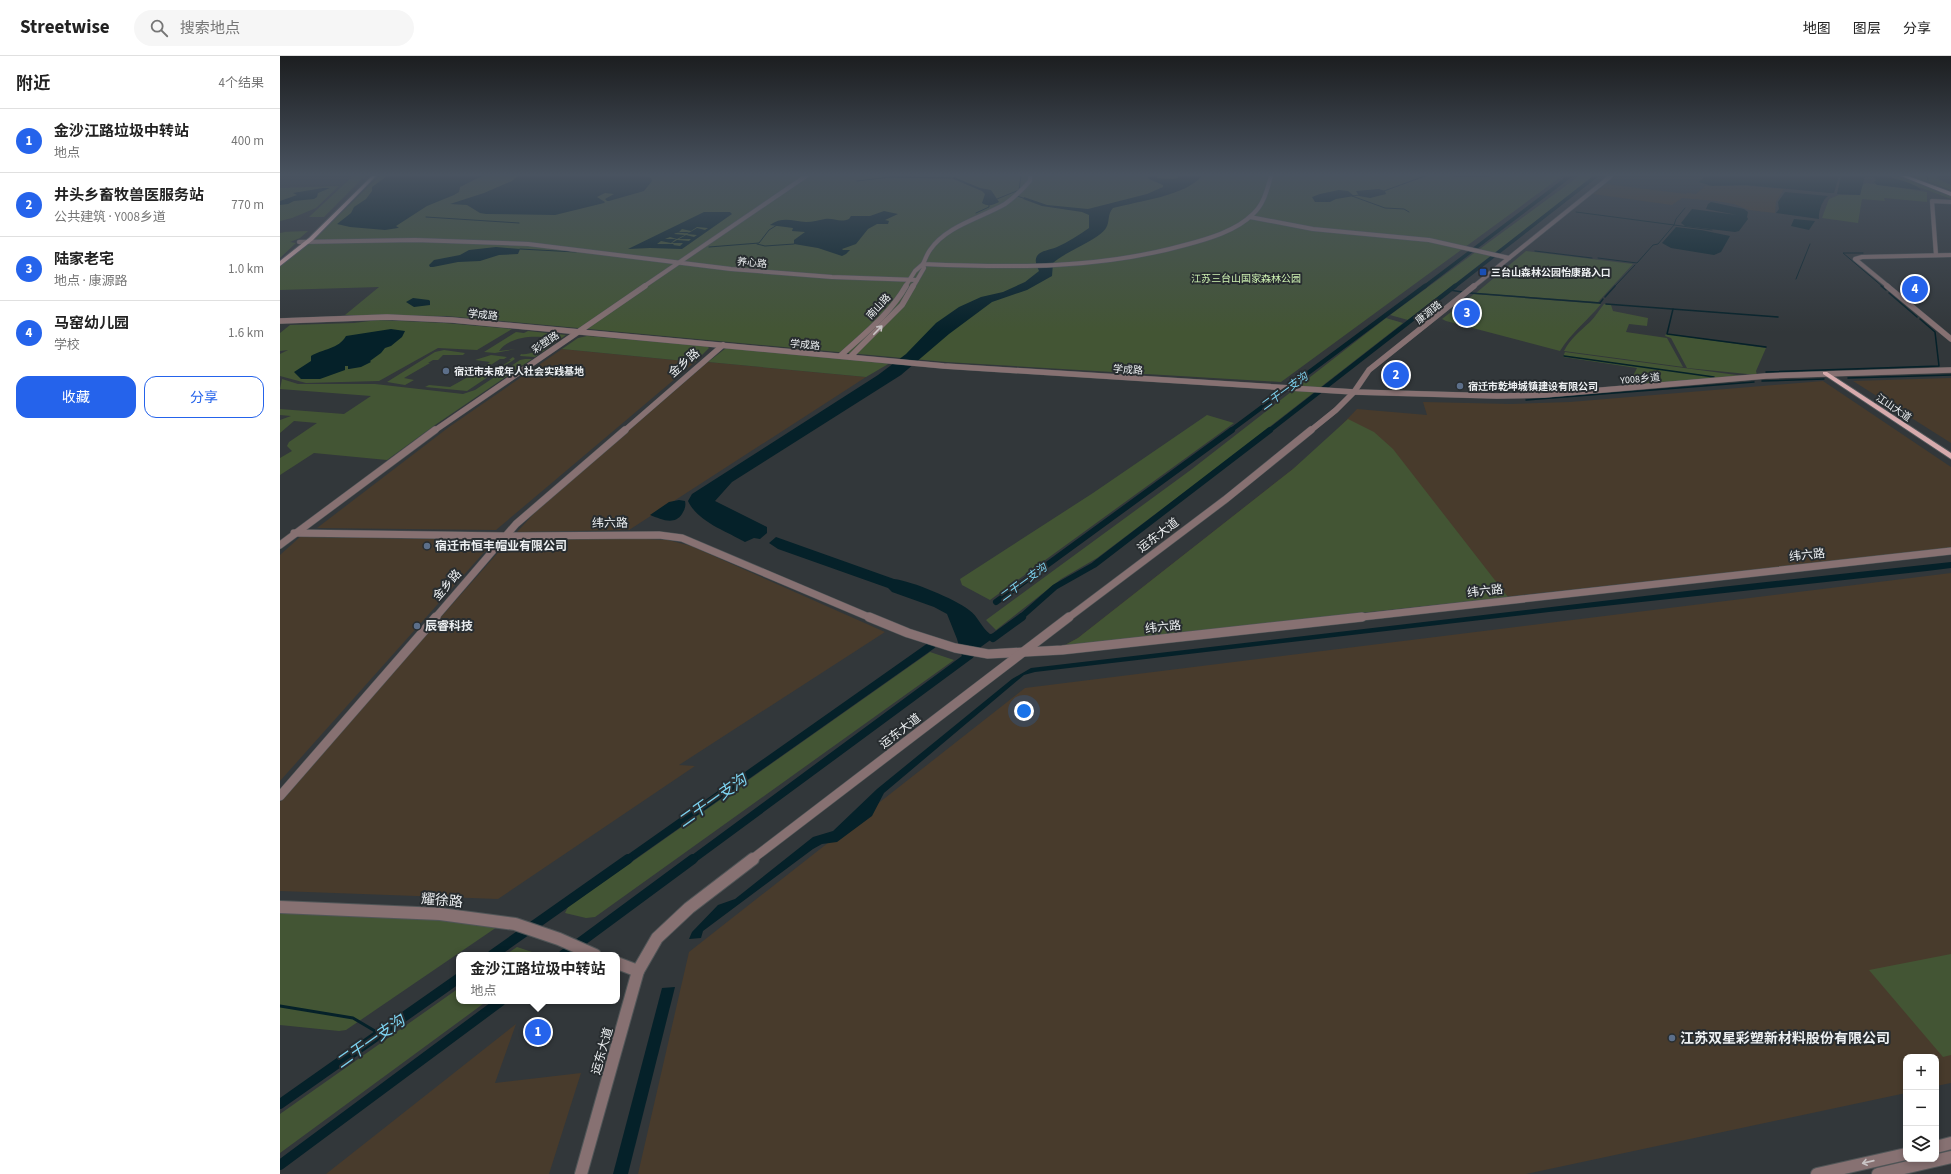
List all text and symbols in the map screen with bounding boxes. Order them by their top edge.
search box [134,10,414,46]
text: Streetwise [20,14,110,41]
icon: search [148,17,170,39]
text: 搜索地点 [180,18,240,39]
text: 地图 [1803,19,1831,39]
text: 图层 [1853,19,1881,39]
text: 分享 [1903,19,1931,39]
text: 附近 [16,72,50,96]
text: 4个结果 [219,74,264,92]
text: 金沙江路垃圾中转站 [54,121,189,142]
text: 1 [26,132,32,150]
text: 400 m [231,132,264,150]
text: 地点 [54,144,80,162]
text: 井头乡畜牧兽医服务站 [54,185,204,206]
text: 2 [26,196,32,214]
text: 770 m [231,196,264,214]
text: 公共建筑 · Y008乡道 [54,208,166,226]
text: 陆家老宅 [54,249,114,270]
street label: 养心路 [736,255,767,271]
text: 3 [26,260,32,278]
text: 1.0 km [228,260,264,278]
place label: 三台山森林公园怡康路入口 [1491,266,1611,280]
marker: 三台山森林公园怡康路入口 [1478,267,1488,277]
text: 地点 · 康源路 [54,272,127,290]
park label: 江苏三台山国家森林公园 [1191,272,1301,286]
pin: 4 [1902,274,1928,304]
street label: 南山路 [863,291,894,322]
street label: 康源路 [1413,298,1445,328]
pin: 3 [1454,298,1480,328]
street label: 学成路 [467,306,499,324]
text: 马窑幼儿园 [54,313,129,334]
text: 4 [26,324,32,342]
text: 1.6 km [228,324,264,342]
one-way arrow [873,325,883,335]
street label: 彩塑路 [529,329,562,357]
text: 学校 [54,336,80,354]
street label: 学成路 [789,337,820,353]
street label: 金乡路 [665,345,703,382]
pin: 2 [1383,360,1409,390]
street label: 学成路 [1112,362,1143,378]
place label: 宿迁市未成年人社会实践基地 [454,365,584,379]
marker: 宿迁市未成年人社会实践基地 [441,366,451,376]
water label: 二干一支沟 [1258,369,1312,414]
street label: Y008乡道 [1619,370,1660,388]
button: 收藏 [16,376,136,418]
button: 分享 [144,376,264,418]
place label: 宿迁市乾坤城镇建设有限公司 [1468,380,1598,394]
marker: 宿迁市乾坤城镇建设有限公司 [1455,381,1465,391]
street label: 江山大道 [1873,391,1914,425]
street label: 运东大道 [1134,514,1183,557]
street label: 纬六路 [592,515,628,532]
place label: 宿迁市恒丰帽业有限公司 [435,538,567,555]
marker: 宿迁市恒丰帽业有限公司 [422,541,432,551]
street label: 纬六路 [1788,545,1826,566]
water label: 二干一支沟 [997,560,1051,605]
street label: 金乡路 [429,566,466,604]
street label: 纬六路 [1466,581,1504,602]
street label: 纬六路 [1144,617,1182,638]
place label: 辰睿科技 [425,618,473,635]
marker: 辰睿科技 [412,621,422,631]
your location [1014,701,1034,721]
street label: 运东大道 [876,710,924,753]
water label: 二干一支沟 [673,768,753,833]
street label: 耀徐路 [420,889,464,913]
popup [456,952,620,1004]
text: 金沙江路垃圾中转站 [470,959,606,980]
text: 地点 [470,982,497,1000]
water label: 二干一支沟 [331,1009,411,1074]
pin: 1 [525,1017,551,1047]
street label: 运东大道 [588,1026,617,1077]
place label: 江苏双星彩塑新材料股份有限公司 [1680,1029,1890,1049]
marker: 江苏双星彩塑新材料股份有限公司 [1667,1033,1677,1043]
map controls [1903,1054,1939,1162]
button: + [1903,1054,1939,1090]
button: − [1903,1090,1939,1126]
button: layers [1903,1126,1939,1162]
one-way arrow [1862,1159,1875,1167]

